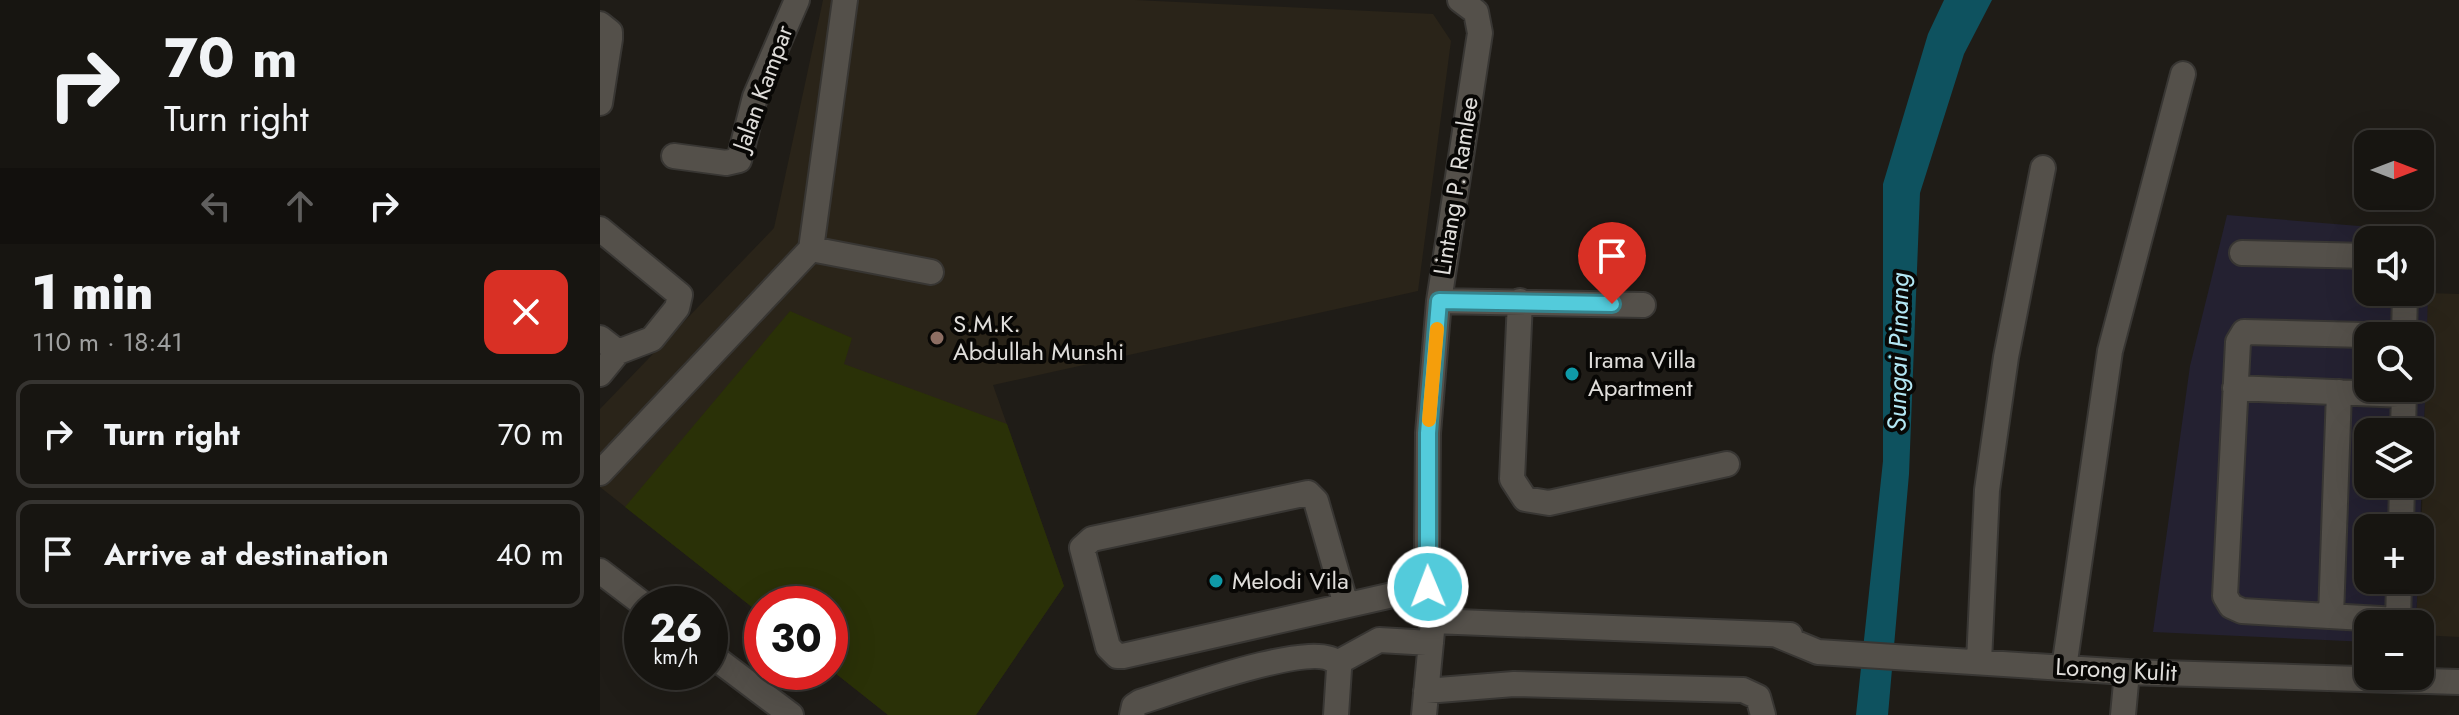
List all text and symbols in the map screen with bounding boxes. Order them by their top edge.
text: 70 m [164,17,298,98]
street label: Jalan Kampar [723,19,802,158]
icon: right [32,32,136,136]
text: Turn right [164,92,309,144]
street label: Lintang P. Ramlee [1424,94,1487,278]
north arrow [2354,130,2434,210]
map controls [2354,130,2434,690]
icon: left [194,184,238,228]
icon: ahead [278,184,322,228]
icon: right [362,184,406,228]
pin [1578,222,1646,304]
button: sound [2354,226,2434,306]
icon: arrive [1590,234,1634,278]
text: 1 min [32,258,153,327]
button: close [484,270,568,354]
water label: Sungai Pinang [1878,272,1918,432]
place label: S.M.K. Abdullah Munshi [953,306,1124,369]
button: search [2354,322,2434,402]
text: 110 m · 18:41 [32,323,183,361]
marker: S.M.K. Abdullah Munshi [928,329,946,347]
place label: Irama Villa Apartment [1588,342,1696,405]
marker: Irama Villa Apartment [1563,365,1581,383]
icon: right [36,412,80,456]
text: Turn right [104,413,240,456]
text: 70 m [498,413,564,456]
button: layers [2354,418,2434,498]
button: + [2354,514,2434,594]
icon: arrive [36,532,80,576]
text: Arrive at destination [104,533,389,576]
text: 40 m [496,533,564,576]
position arrow [1386,545,1470,629]
place label: Melodi Vila [1232,563,1349,598]
marker: Melodi Vila [1207,572,1225,590]
speed limit sign: 30 [744,586,848,690]
text: 26 [650,599,703,657]
button: − [2354,610,2434,690]
text: km/h [653,643,699,672]
street label: Lorong Kulit [2055,649,2178,690]

